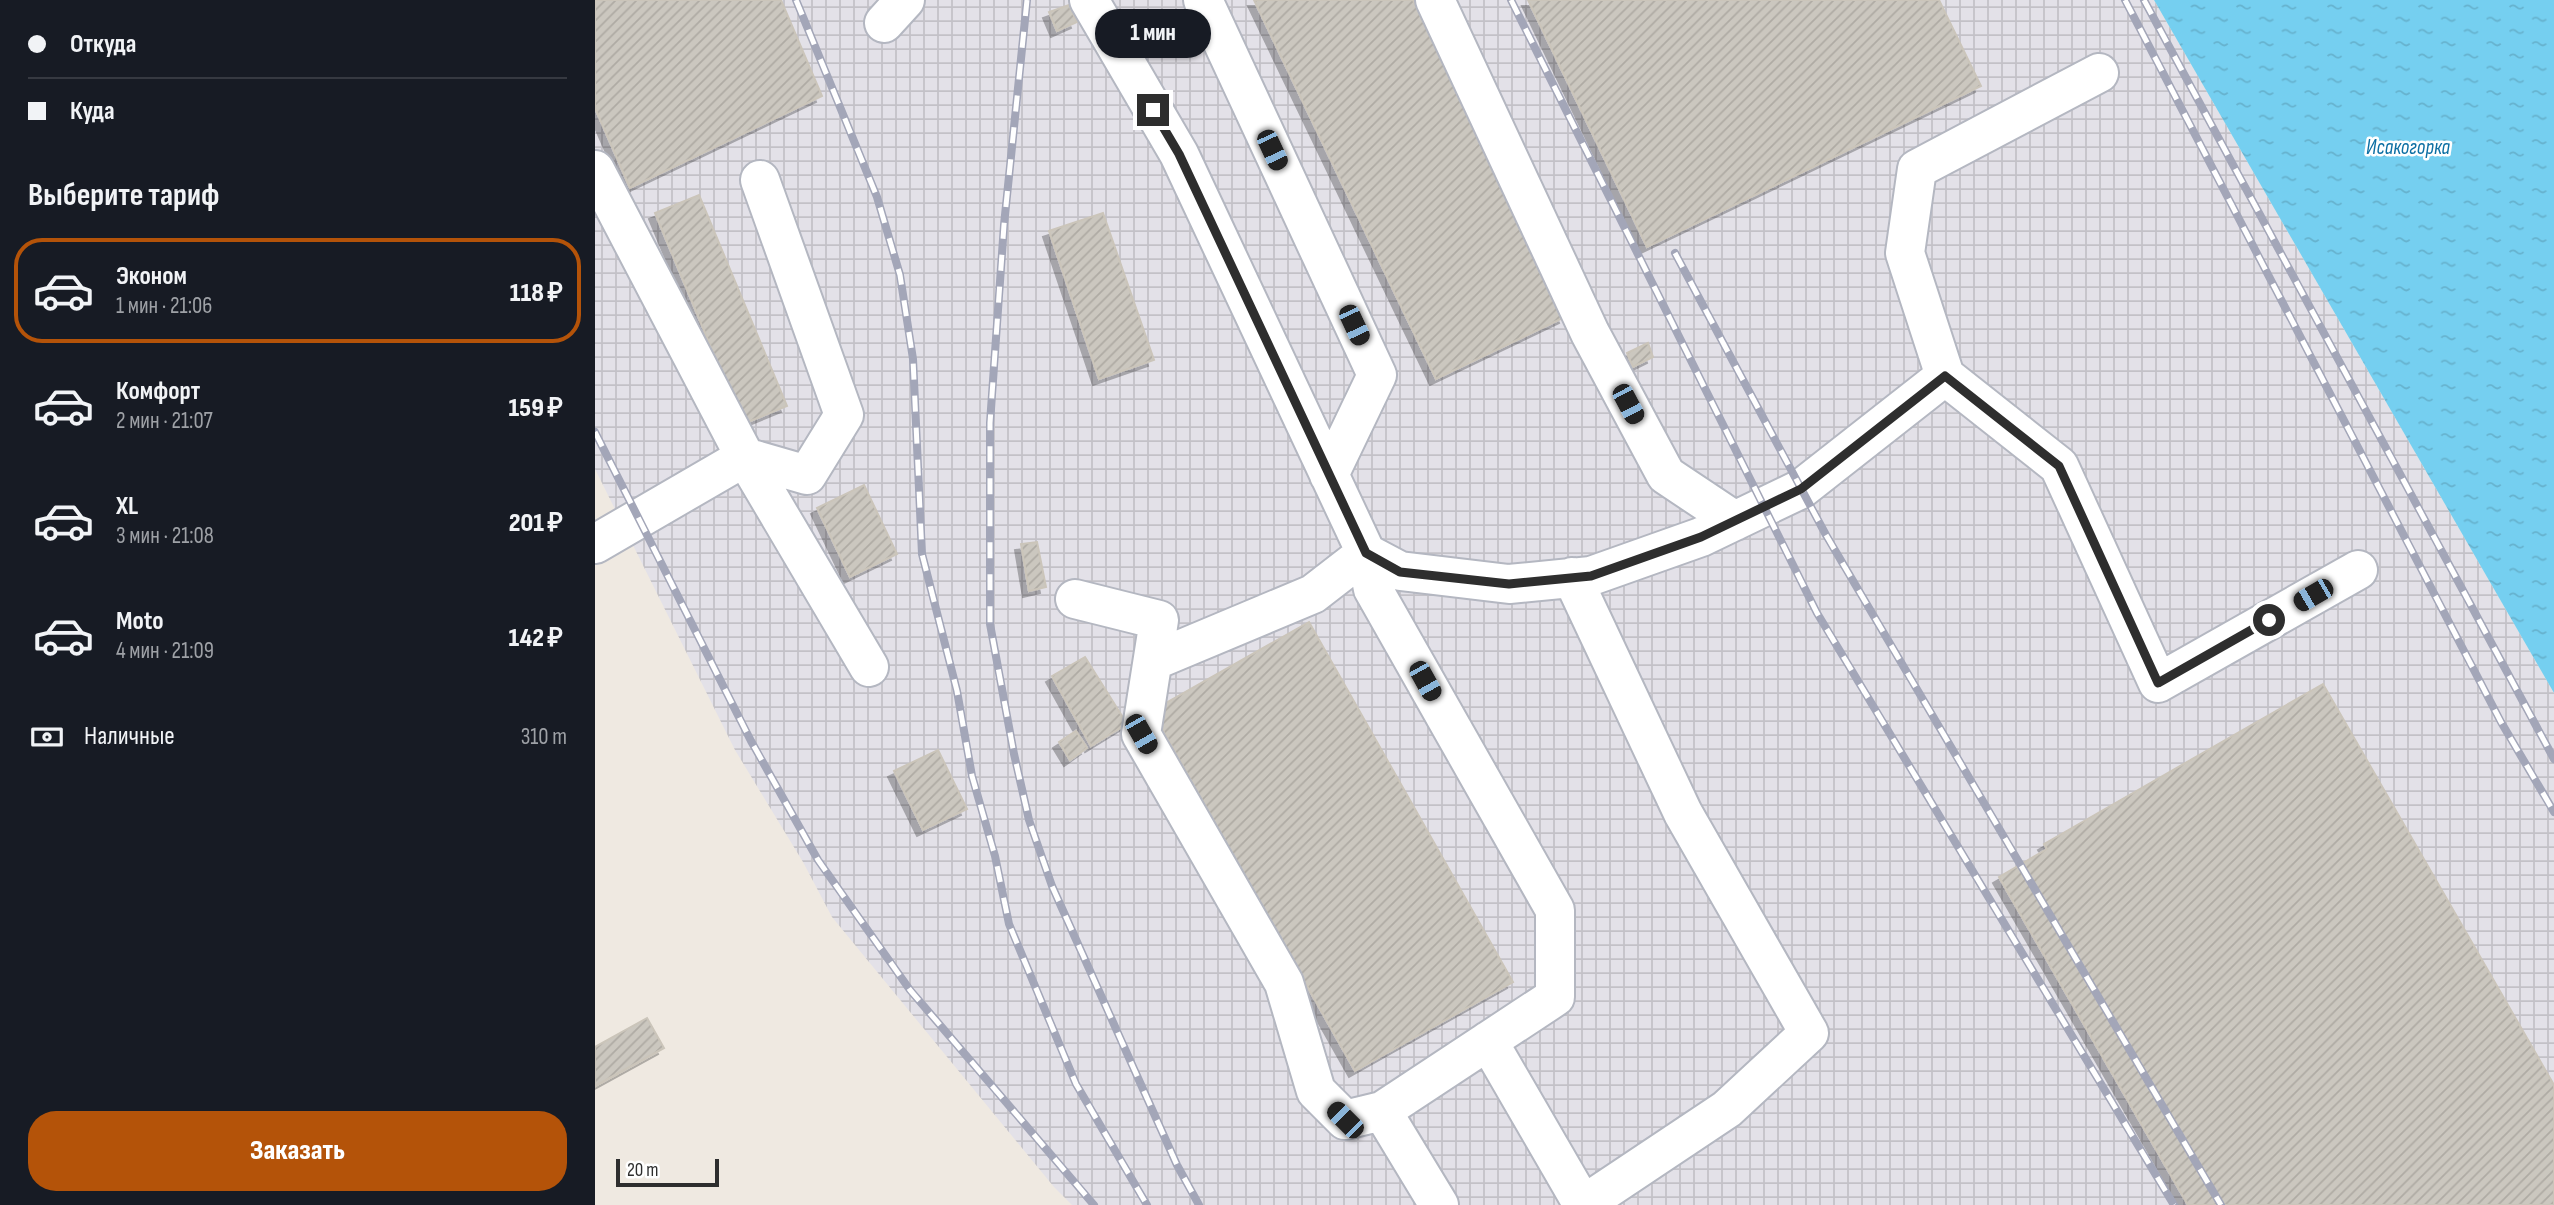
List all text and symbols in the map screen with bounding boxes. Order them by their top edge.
callout: 1 мин [1095,8,1211,57]
text: 1 мин [1130,19,1176,47]
text: Откуда [70,29,136,60]
route end [1137,94,1169,126]
text: Куда [70,96,115,127]
car [1254,127,1291,173]
water label: Исакогорка [2366,135,2450,160]
text: Выберите тариф [28,176,219,215]
icon: car [32,259,95,322]
text: Эконом [116,261,187,292]
text: 118 ₽ [510,278,563,309]
text: 1 мин · 21:06 [116,292,212,320]
car [1336,302,1373,348]
icon: car [32,374,95,437]
text: Комфорт [116,376,200,407]
car [1609,381,1648,427]
text: 159 ₽ [509,393,563,424]
text: 2 мин · 21:07 [116,407,213,435]
icon: car [32,489,95,552]
text: XL [116,491,138,522]
text: 201 ₽ [509,508,563,539]
text: 3 мин · 21:08 [116,522,214,550]
car [2290,575,2337,615]
icon: car [32,604,95,667]
route start [2253,604,2285,636]
text: Moto [116,606,164,637]
text: 142 ₽ [509,623,563,654]
text: 4 мин · 21:09 [116,637,214,665]
car [1406,658,1445,704]
car [1122,711,1161,757]
icon: cash [28,718,66,756]
text: Наличные [84,721,175,752]
text: 310 m [521,723,567,751]
car [1323,1098,1368,1142]
button: Заказать [28,1111,567,1191]
scale bar [616,1156,719,1188]
text: 20 m [627,1159,659,1182]

